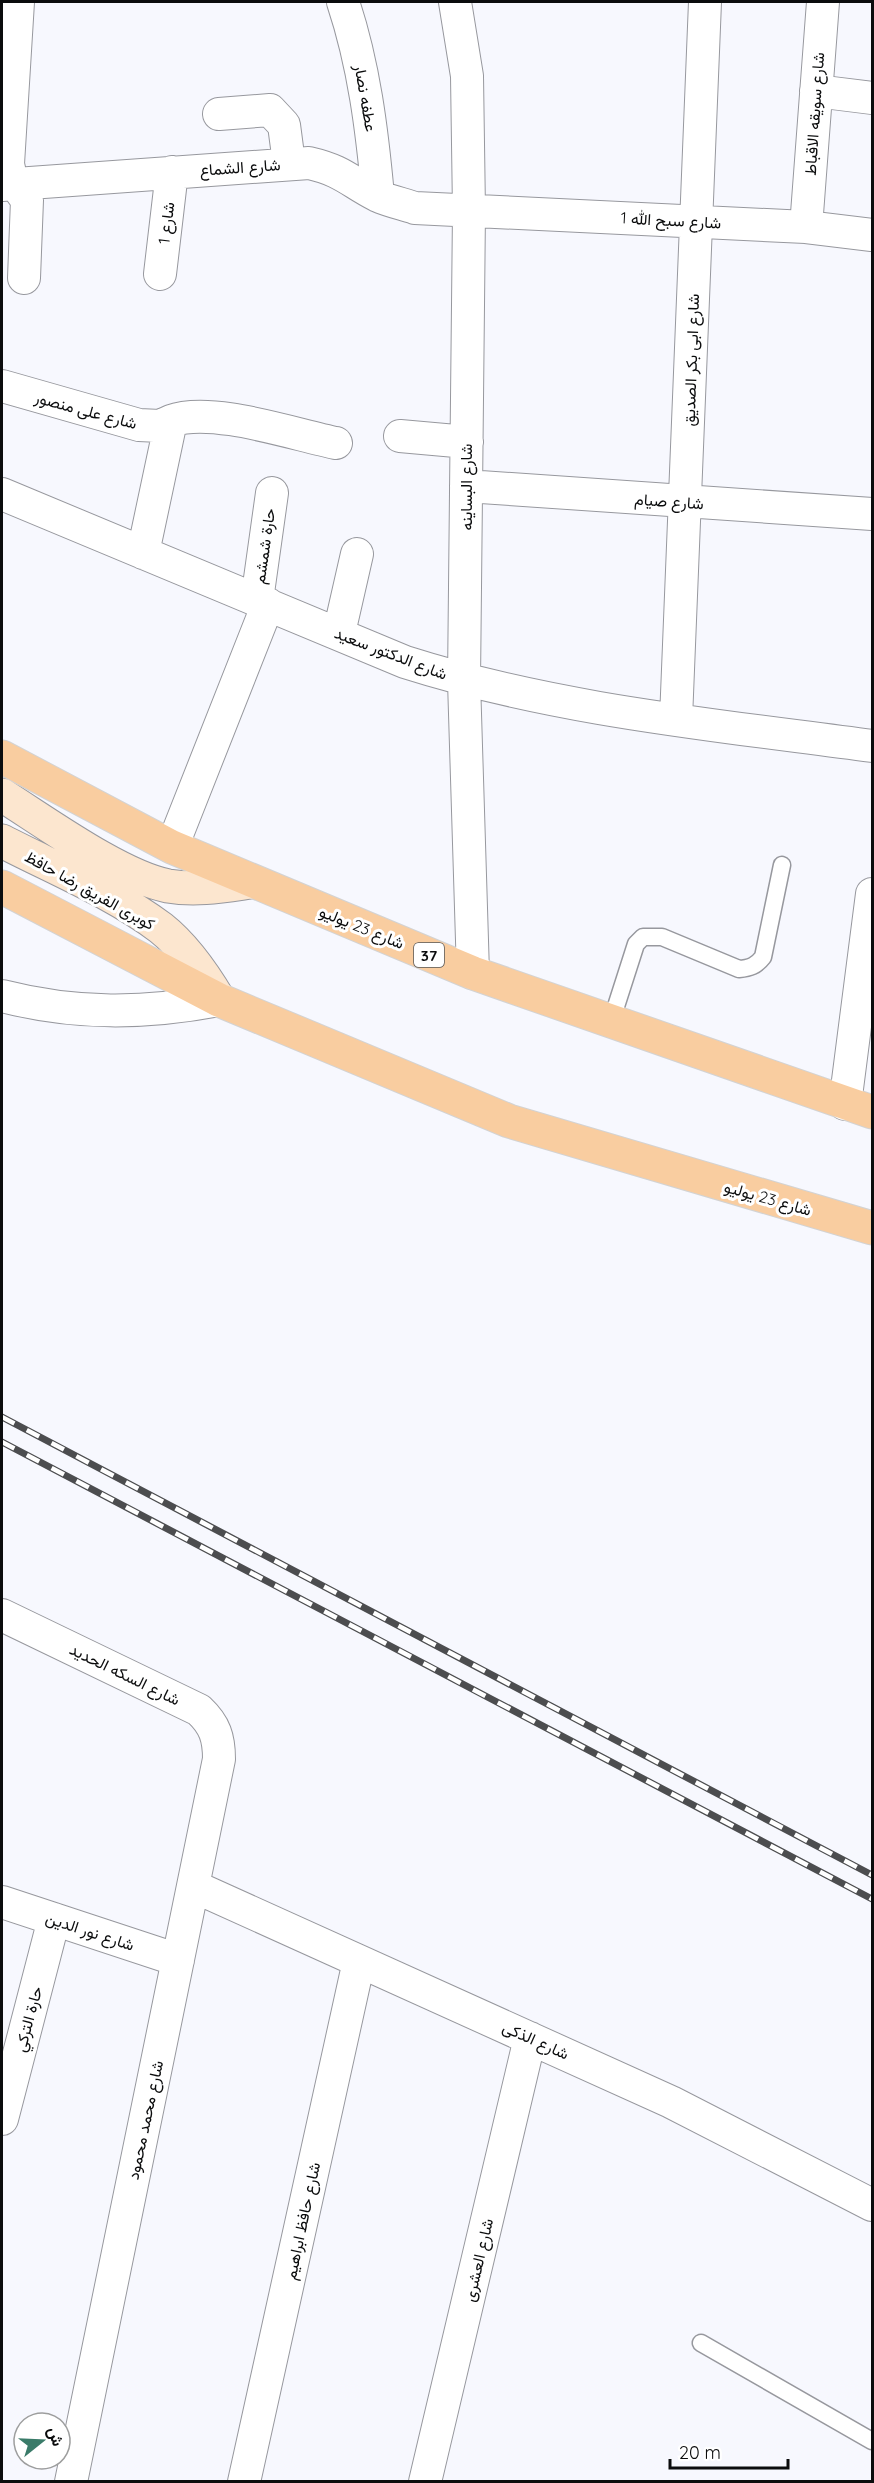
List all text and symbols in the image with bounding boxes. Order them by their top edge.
street label: شارع سويقه الاقباط [800,52,830,176]
street label: عطفه نصار [349,62,382,133]
street label: شارع الشماع [199,154,281,182]
street label: شارع 1 [153,201,180,246]
street label: شارع سبح الله 1 [620,207,722,235]
street label: شارع ابى بكر الصديق [679,293,705,427]
street label: شارع على منصور [31,386,139,435]
street label: شارع البساينه [456,444,478,530]
street label: شارع صيام [634,489,704,515]
street label: حارة شمشم [249,507,280,585]
street label: شارع الدكتور سعيد [331,622,450,686]
street label: كوبرى الفريق رضا حافظ [21,846,158,935]
street label: شارع 23 يوليو [316,901,407,955]
road number: 37 [414,943,444,967]
street label: شارع 23 يوليو [722,1176,814,1222]
street label: شارع السكه الحديد [66,1639,184,1711]
street label: شارع نور الدين [43,1907,137,1957]
street label: حارة التركي [10,1984,50,2055]
street label: شارع الذكى [499,2016,572,2065]
street label: شارع محمد محمود [123,2059,169,2182]
street label: شارع حافظ ابراهيم [280,2160,326,2282]
street label: شارع العشرى [459,2216,499,2304]
north arrow [12,2411,72,2471]
text: ش [44,2424,69,2449]
scale bar [670,2432,788,2470]
text: 20 m [679,2441,721,2464]

